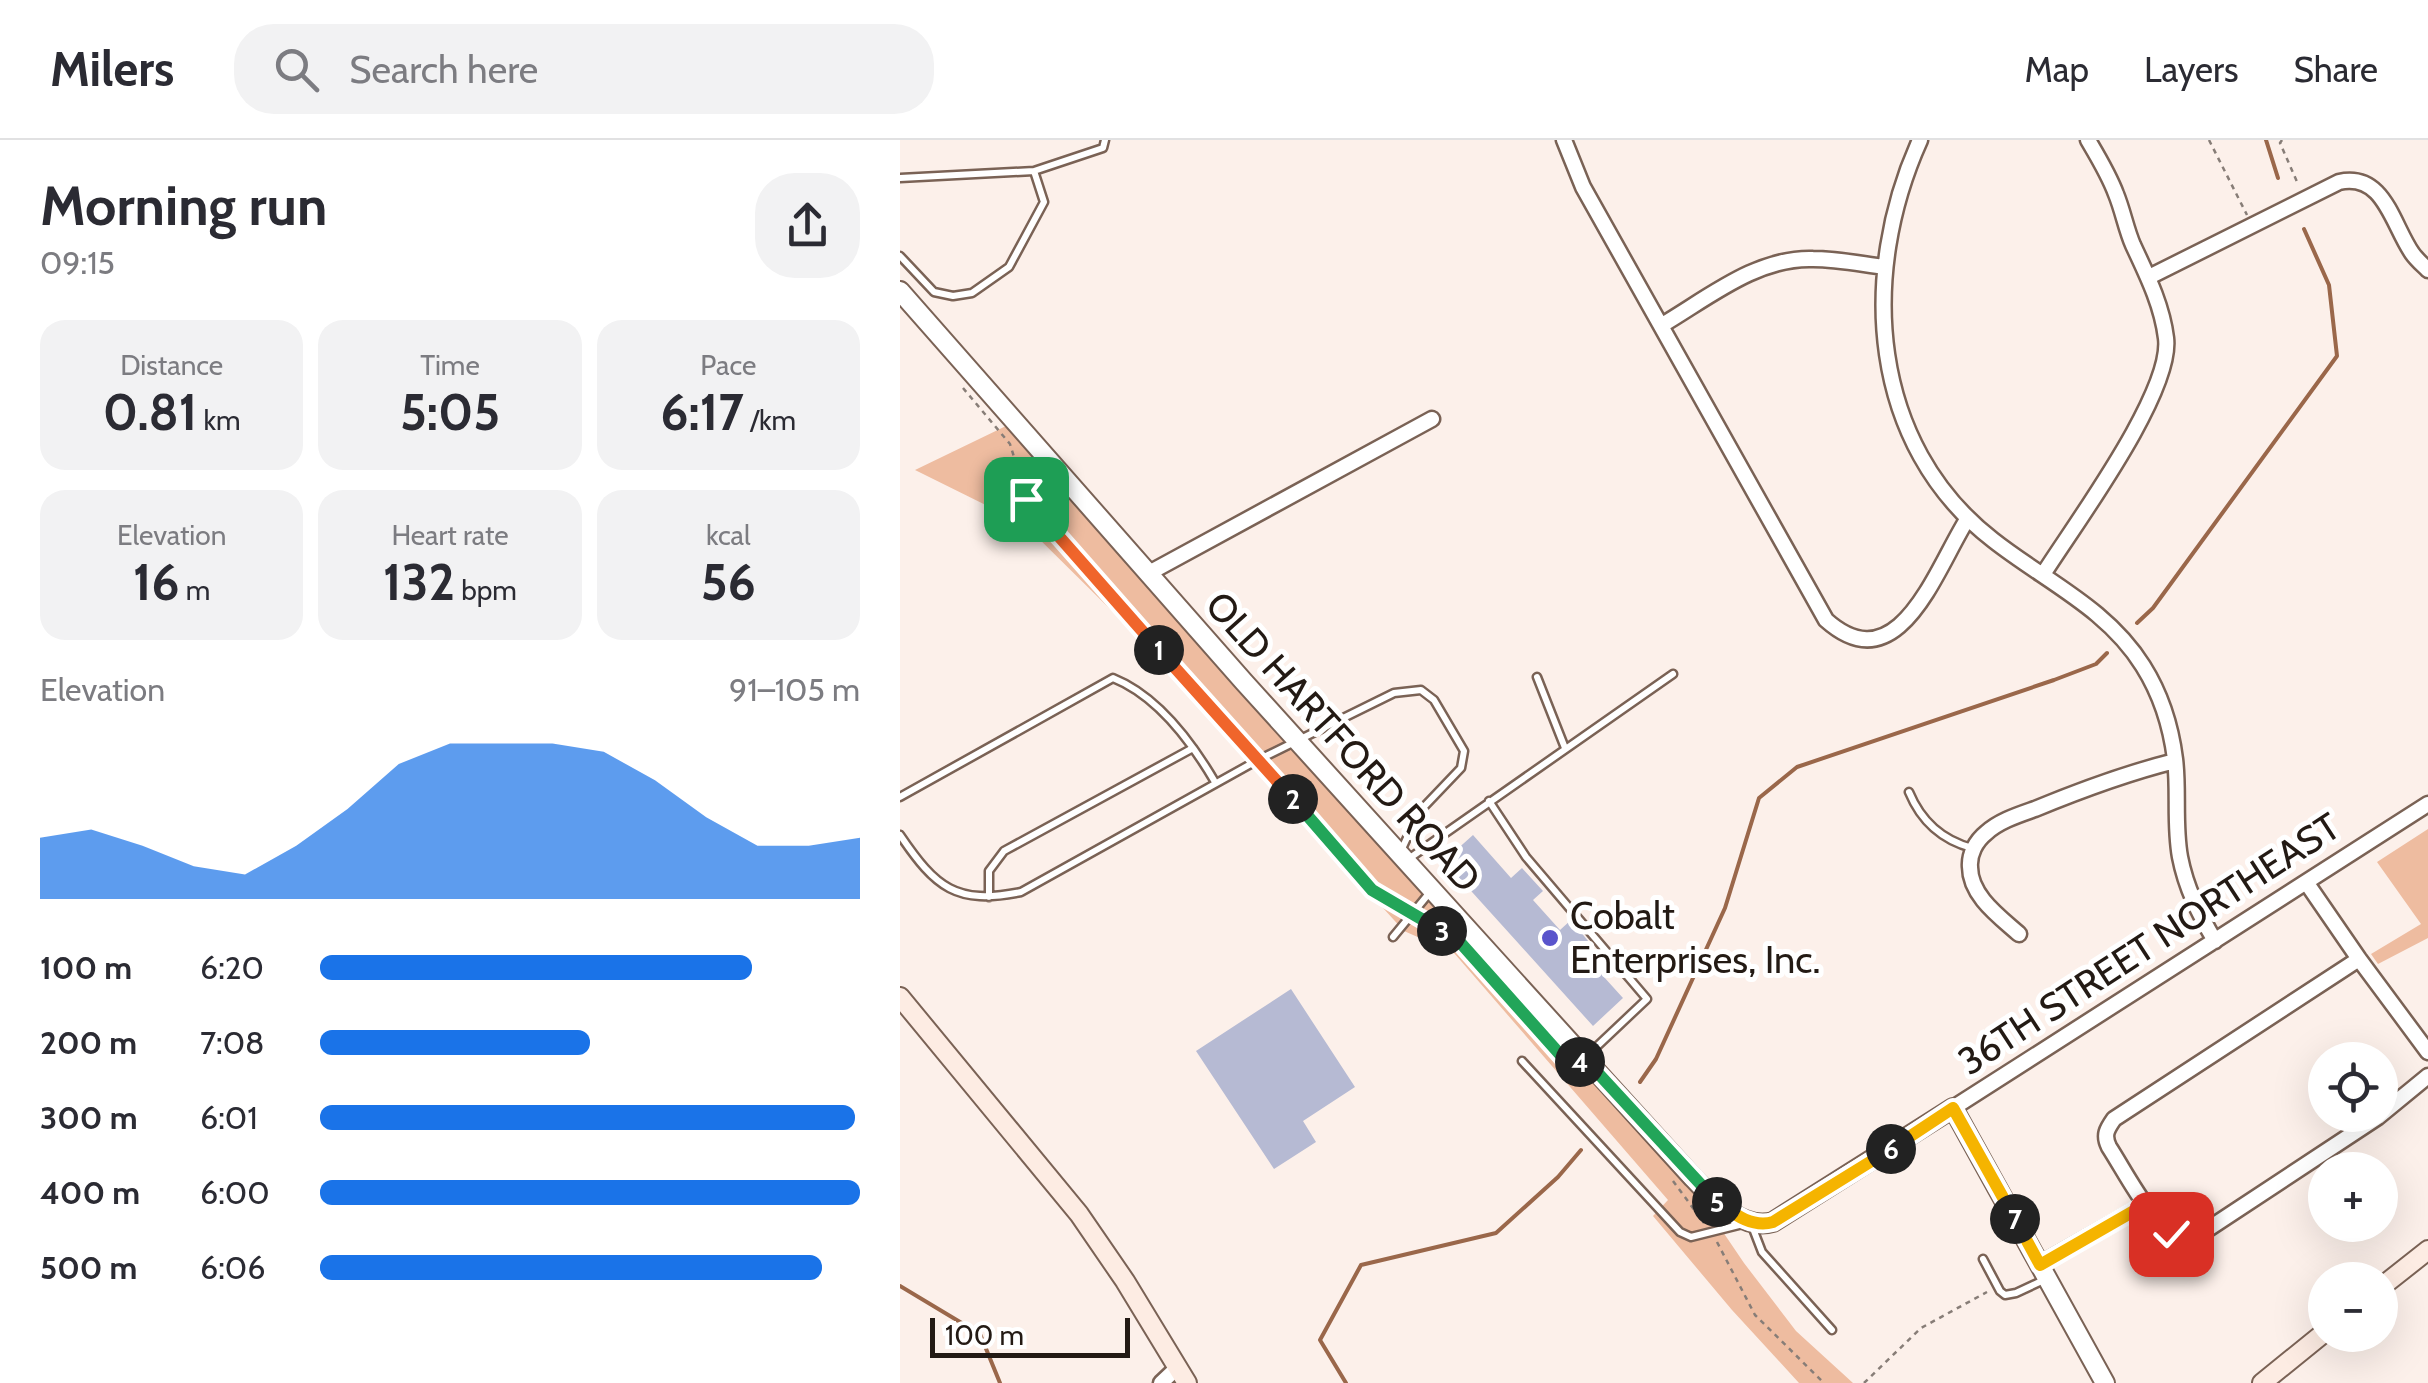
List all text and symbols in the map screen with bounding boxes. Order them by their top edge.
search box [234,24,934,114]
text: Milers [50,40,174,98]
icon: search [269,42,324,97]
text: Search here [349,46,538,93]
text: Map [2025,48,2089,91]
text: Layers [2144,48,2238,91]
text: Share [2293,48,2378,91]
text: Morning run [40,172,327,239]
button: share [755,173,860,278]
text: 09:15 [40,243,115,282]
text: Distance [120,348,223,382]
text: Time [420,348,480,382]
text: Pace [700,348,756,382]
text: 0.81 [103,382,197,443]
text: 5:05 [400,382,500,443]
text: 6:17 [661,382,744,443]
text: km [197,403,241,437]
text: /km [744,403,796,437]
pin [984,457,1069,542]
icon: arrive [999,472,1054,527]
text: Elevation [117,518,226,552]
text: Heart rate [391,518,509,552]
text: kcal [706,518,751,552]
text: 16 [133,552,180,613]
text: 132 [383,552,455,613]
text: 56 [701,552,756,613]
text: m [180,573,210,607]
text: bpm [455,573,517,607]
street label: OLD HARTFORD ROAD [1196,582,1491,902]
pin: 1 [1134,625,1184,675]
text: 1 [1154,633,1164,667]
text: Elevation [40,670,165,709]
text: 91–105 m [729,670,860,709]
pin: 2 [1268,774,1318,824]
text: 2 [1286,782,1300,816]
street label: 36TH STREET NORTHEAST [1949,803,2348,1085]
place label: Cobalt Enterprises, Inc. [1570,892,1820,983]
pin: 3 [1417,906,1467,956]
text: 3 [1434,914,1450,948]
marker: Cobalt Enterprises, Inc. [1539,927,1561,949]
text: 100 m [40,948,132,987]
text: 6:20 [200,948,264,987]
text: 200 m [40,1023,137,1062]
text: 7:08 [200,1023,264,1062]
pin: 4 [1555,1037,1605,1087]
map controls [2308,1042,2398,1352]
button: locate [2308,1042,2398,1132]
text: 4 [1571,1045,1589,1079]
text: 300 m [40,1098,137,1137]
text: 6:01 [200,1098,258,1137]
pin: 6 [1866,1124,1916,1174]
text: 6 [1883,1132,1899,1166]
button: + [2308,1152,2398,1242]
text: 400 m [40,1173,140,1212]
text: 6:00 [200,1173,270,1212]
pin: 5 [1692,1177,1742,1227]
text: 5 [1709,1185,1725,1219]
pin [2129,1192,2214,1277]
pin: 7 [1990,1194,2040,1244]
text: 7 [2008,1202,2022,1236]
icon: check [2144,1207,2199,1262]
text: 500 m [40,1248,137,1287]
text: 6:06 [200,1248,265,1287]
button: − [2308,1262,2398,1352]
scale bar [930,1313,1130,1358]
text: 100 m [945,1318,1024,1352]

